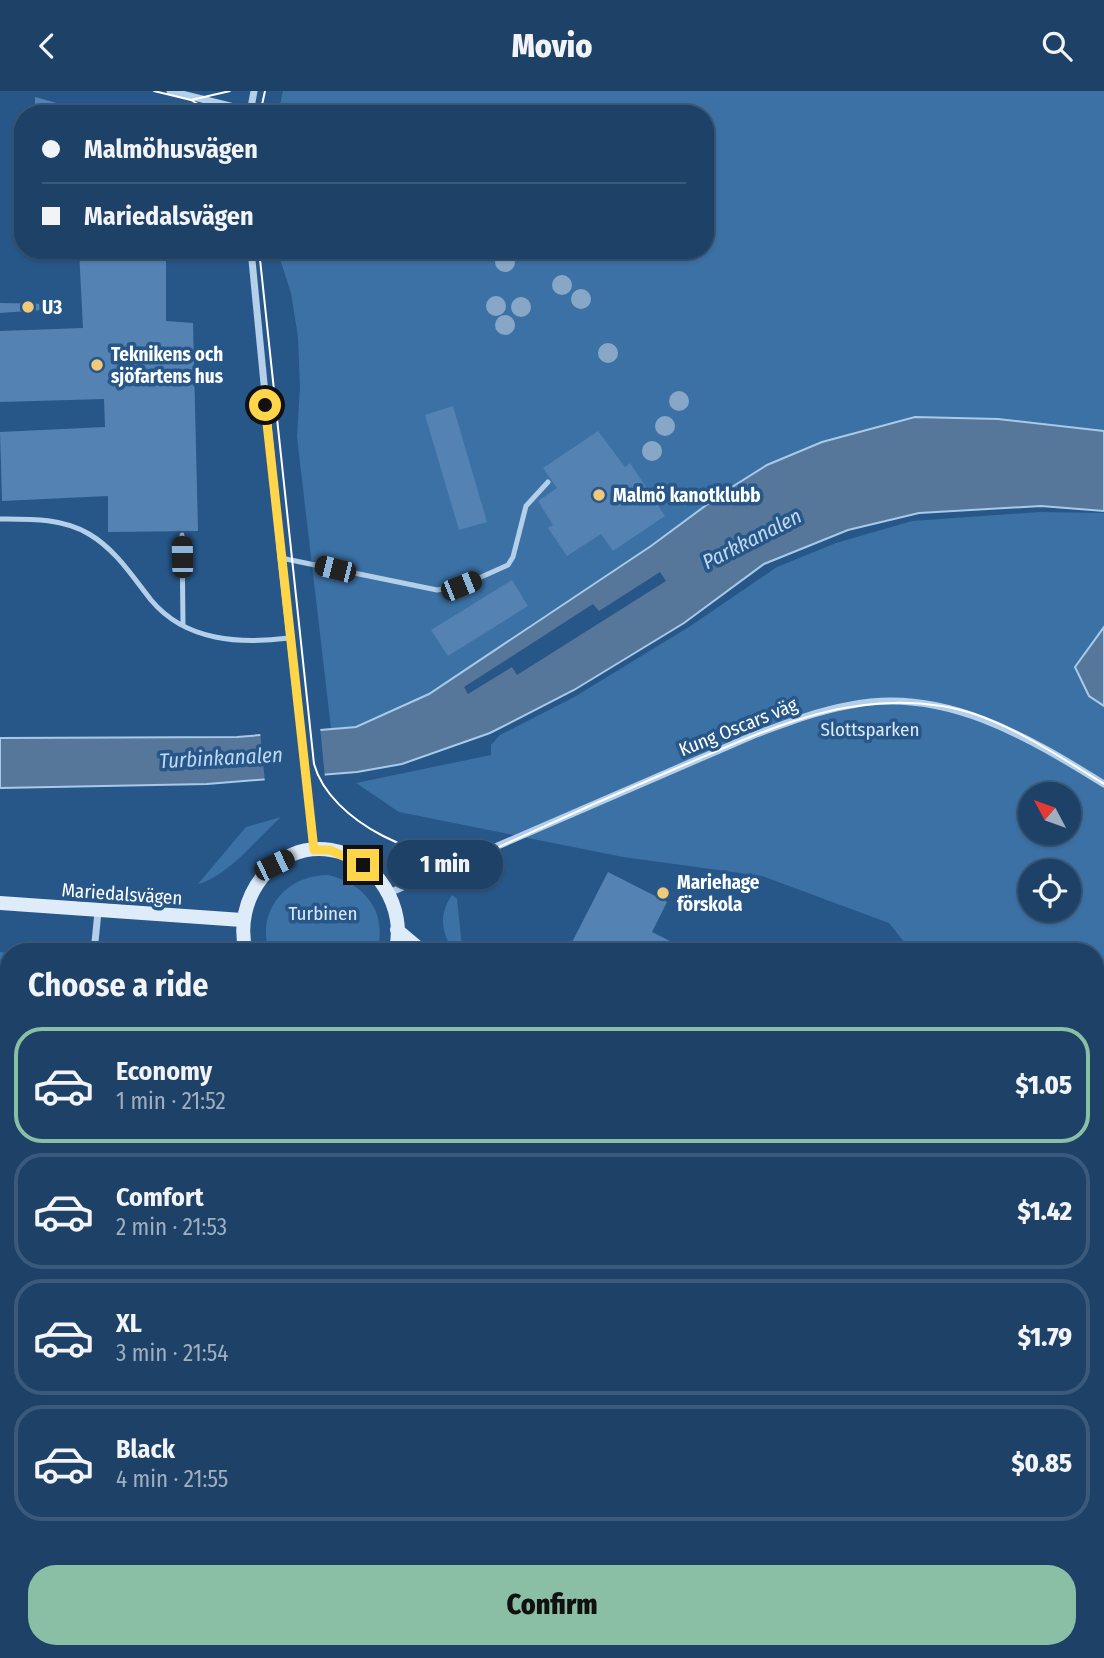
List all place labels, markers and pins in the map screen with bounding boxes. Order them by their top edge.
place label: U3 [42,296,62,319]
marker: U3 [20,299,36,315]
place label: Teknikens och sjöfartens hus [111,343,224,388]
marker: Teknikens och sjöfartens hus [89,357,105,373]
place label: Malmö kanotklubb [613,484,761,507]
marker: Malmö kanotklubb [591,487,607,503]
place label: Mariehage förskola [677,871,760,916]
marker: Mariehage förskola [655,885,671,901]

